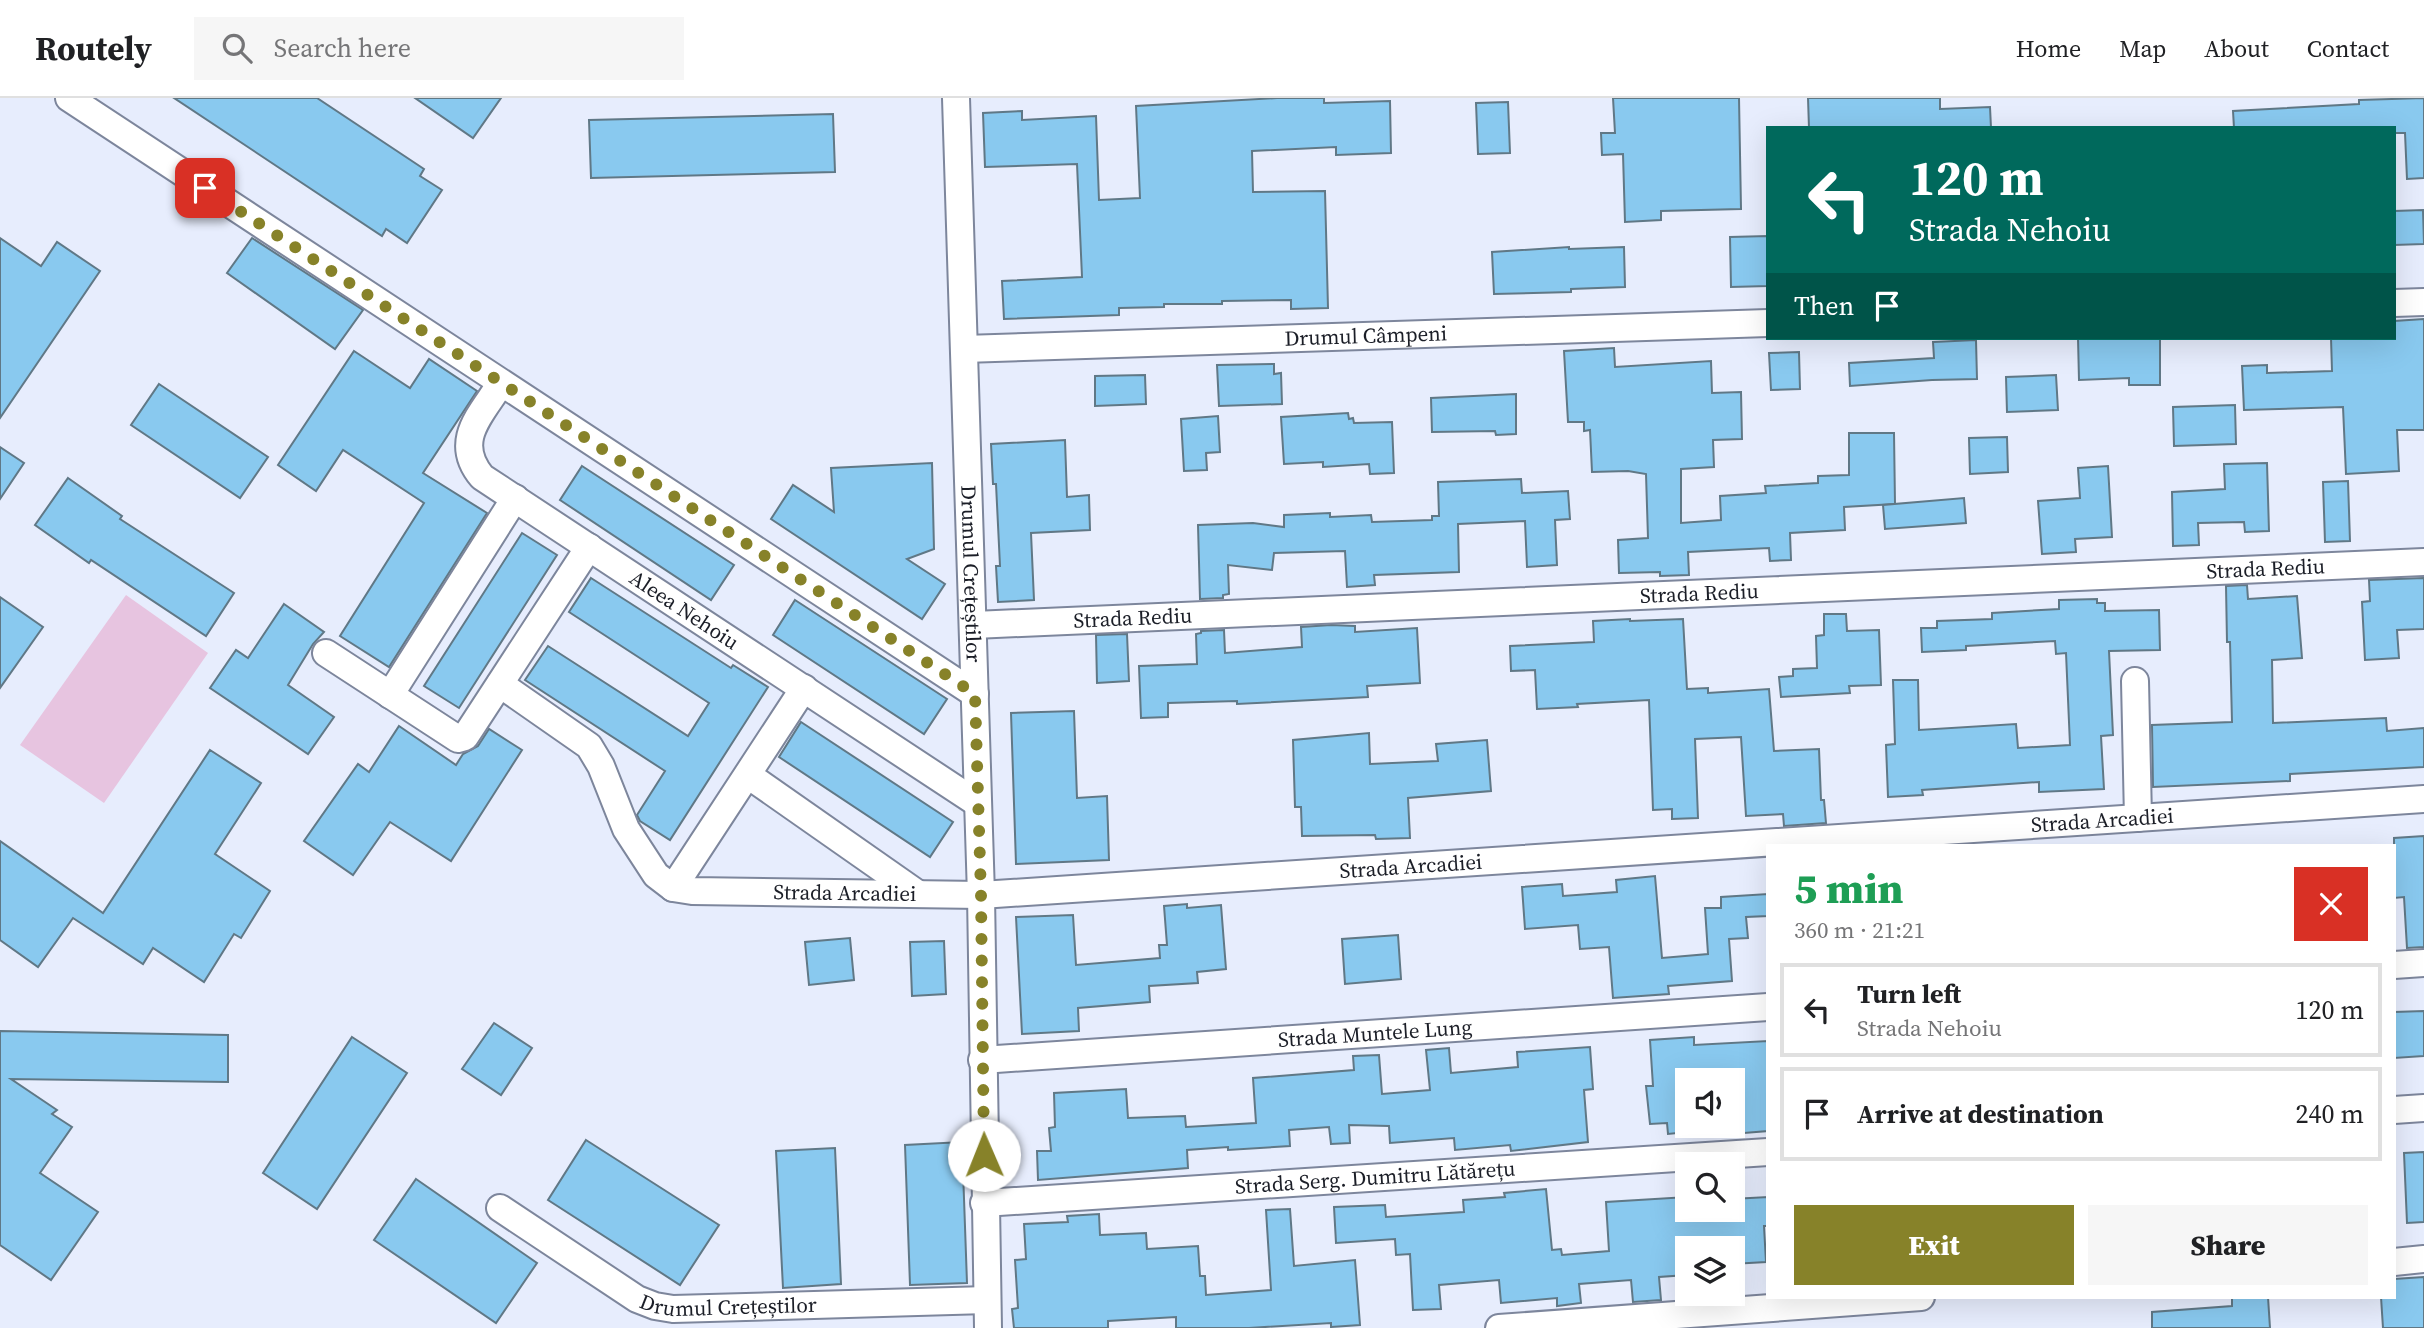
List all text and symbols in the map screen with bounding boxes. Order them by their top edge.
search box [194,17,684,80]
text: Routely [35,26,152,71]
icon: search [218,29,256,67]
text: Search here [274,30,411,66]
text: Home [2016,32,2081,65]
text: Map [2119,32,2166,65]
text: About [2204,32,2269,65]
text: Contact [2307,32,2389,65]
text: 120 m [1909,144,2044,211]
icon: left [1794,154,1885,245]
pin [175,158,235,218]
icon: arrive [186,169,224,207]
text: Strada Nehoiu [1909,208,2111,252]
icon: arrive [1868,287,1906,325]
text: Then [1794,288,1854,324]
street label: Drumul Câmpeni [1284,318,1448,353]
street label: Drumul Crețeștilor [954,485,989,663]
street label: Strada Rediu [2206,551,2326,585]
street label: Aleea Nehoiu [624,563,745,656]
street label: Strada Rediu [1639,576,1759,610]
street label: Strada Rediu [1073,601,1193,635]
street label: Strada Arcadiei [2030,801,2175,839]
street label: Strada Arcadiei [1339,847,1483,885]
text: 5 min [1794,859,1904,917]
button: close [2294,867,2368,941]
street label: Strada Arcadiei [773,877,916,908]
text: 360 m · 21:21 [1794,914,1925,946]
text: Turn left [1857,976,1961,1012]
icon: left [1798,991,1836,1029]
text: 120 m [2296,992,2364,1028]
street label: Strada Muntele Lung [1277,1012,1473,1054]
text: Strada Nehoiu [1857,1012,2002,1044]
map controls [1675,1068,1745,1306]
button: sound [1675,1068,1745,1138]
icon: arrive [1798,1095,1836,1133]
text: Arrive at destination [1857,1096,2104,1132]
text: 240 m [2296,1096,2364,1132]
position arrow [947,1118,1021,1192]
button: search [1675,1152,1745,1222]
street label: Strada Serg. Dumitru Lătărețu [1234,1153,1516,1201]
button: Exit [1794,1205,2074,1285]
button: Share [2088,1205,2368,1285]
button: layers [1675,1236,1745,1306]
street label: Drumul Crețeștilor [635,1286,817,1323]

